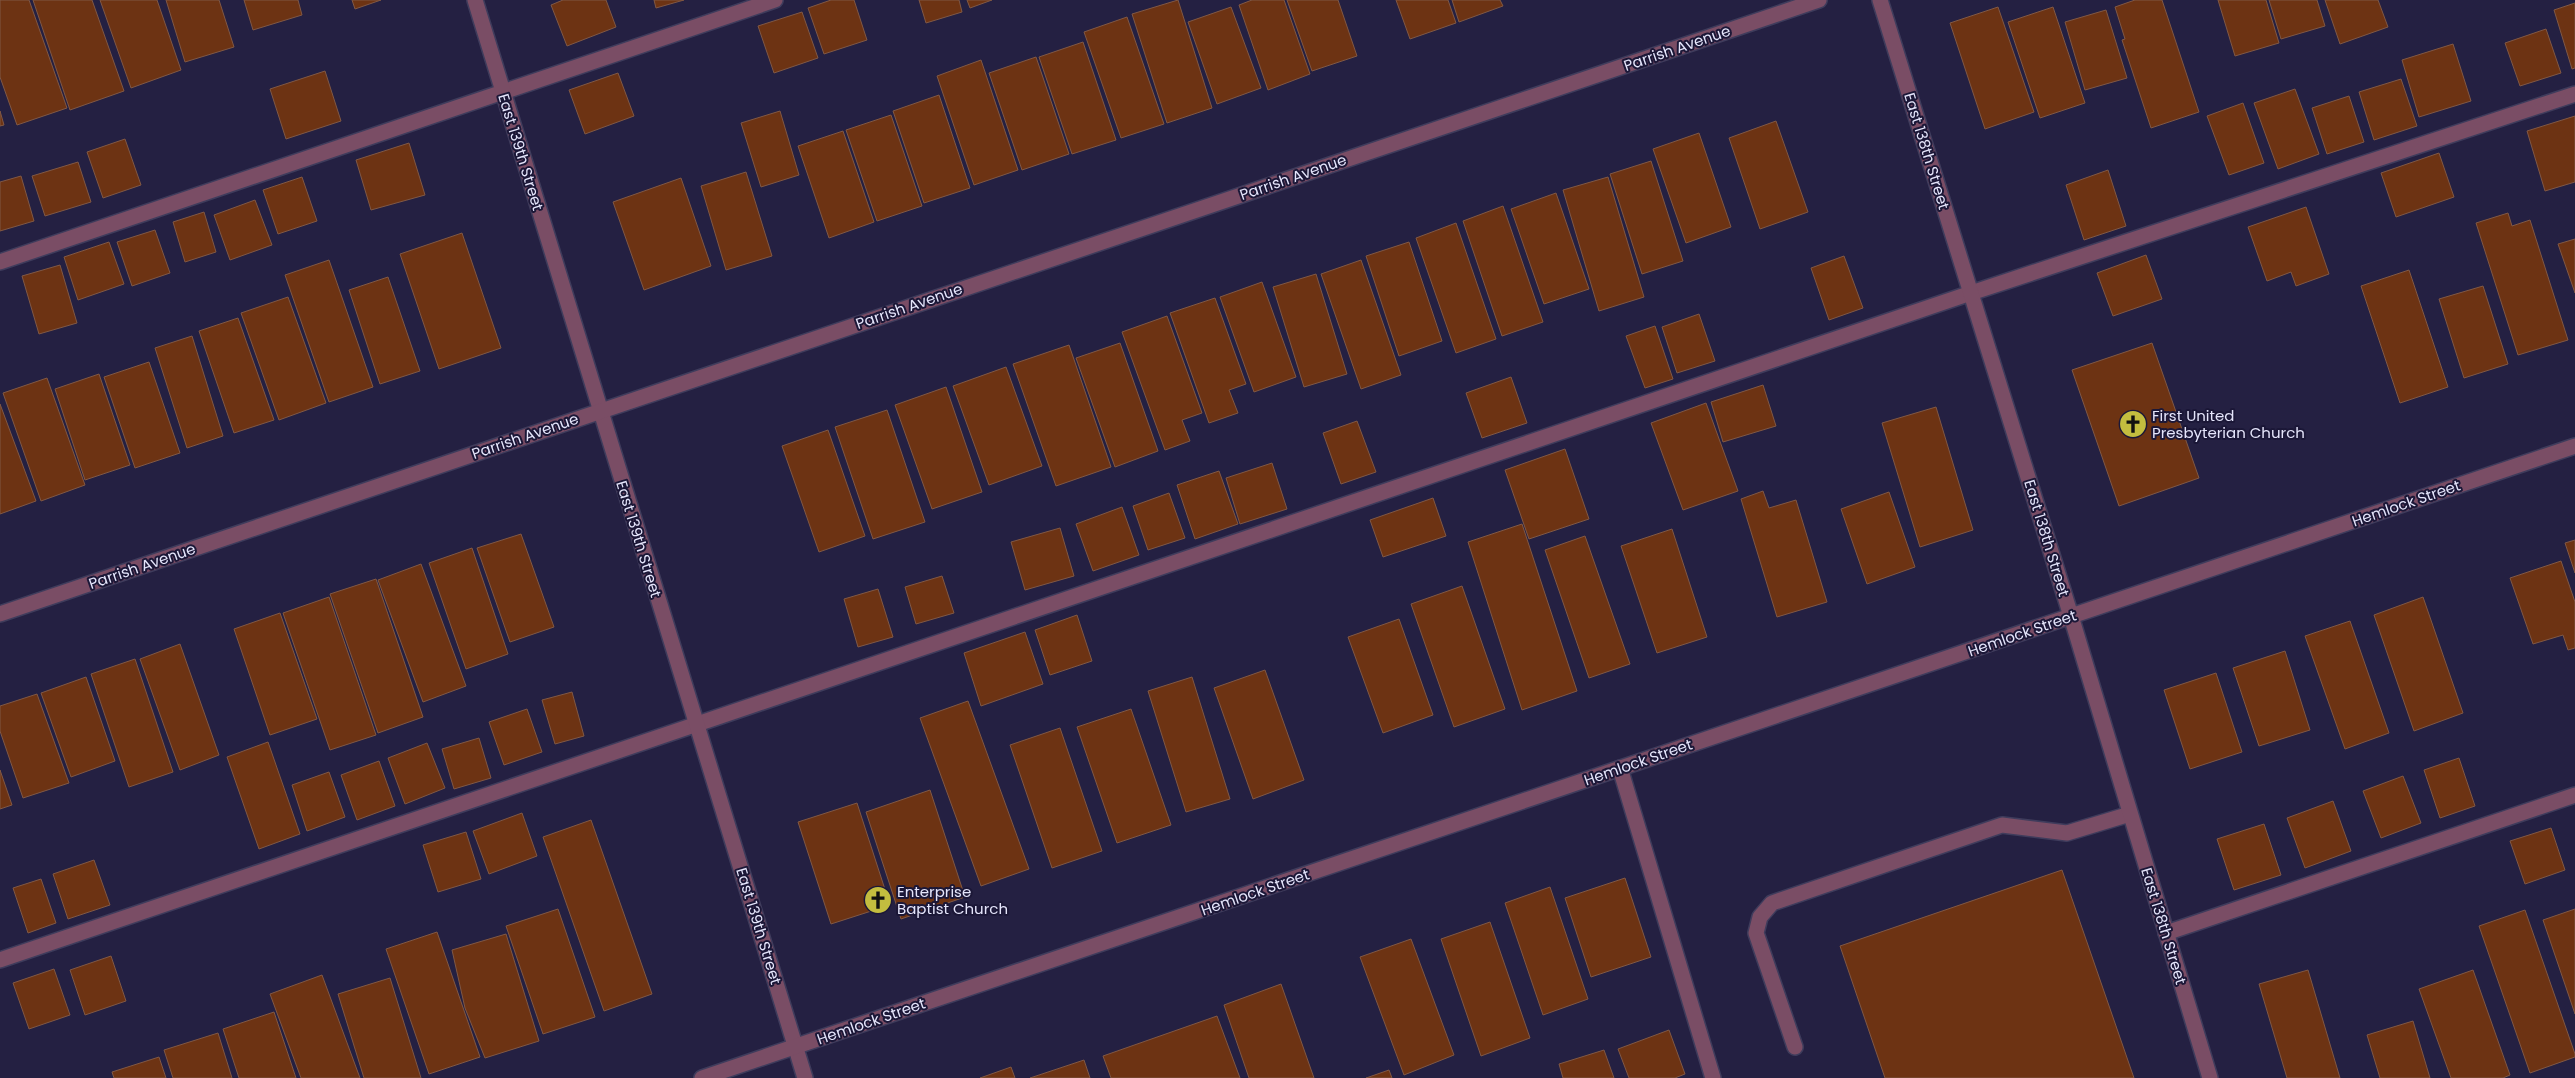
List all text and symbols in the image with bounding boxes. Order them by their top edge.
street label: Parrish Avenue [1621,20,1733,76]
street label: East 138th Street [1899,90,1955,212]
street label: East 139th Street [493,91,549,213]
street label: Parrish Avenue [1237,149,1349,205]
street label: Parrish Avenue [853,278,965,334]
place label: First United Presbyterian Church [2152,405,2305,443]
street label: Parrish Avenue [469,408,581,464]
church icon: First United Presbyterian Church [2118,409,2148,439]
street label: Hemlock Street [2349,475,2463,531]
street label: East 138th Street [2019,477,2075,599]
street label: East 139th Street [611,478,667,600]
street label: Parrish Avenue [86,538,198,594]
street label: Hemlock Street [1965,605,2079,661]
street label: Hemlock Street [1581,734,1695,790]
street label: Hemlock Street [1198,864,1312,920]
street label: East 139th Street [731,865,787,987]
street label: East 138th Street [2136,865,2192,987]
place label: Enterprise Baptist Church [897,881,1008,919]
church icon: Enterprise Baptist Church [863,885,893,915]
street label: Hemlock Street [814,993,928,1049]

